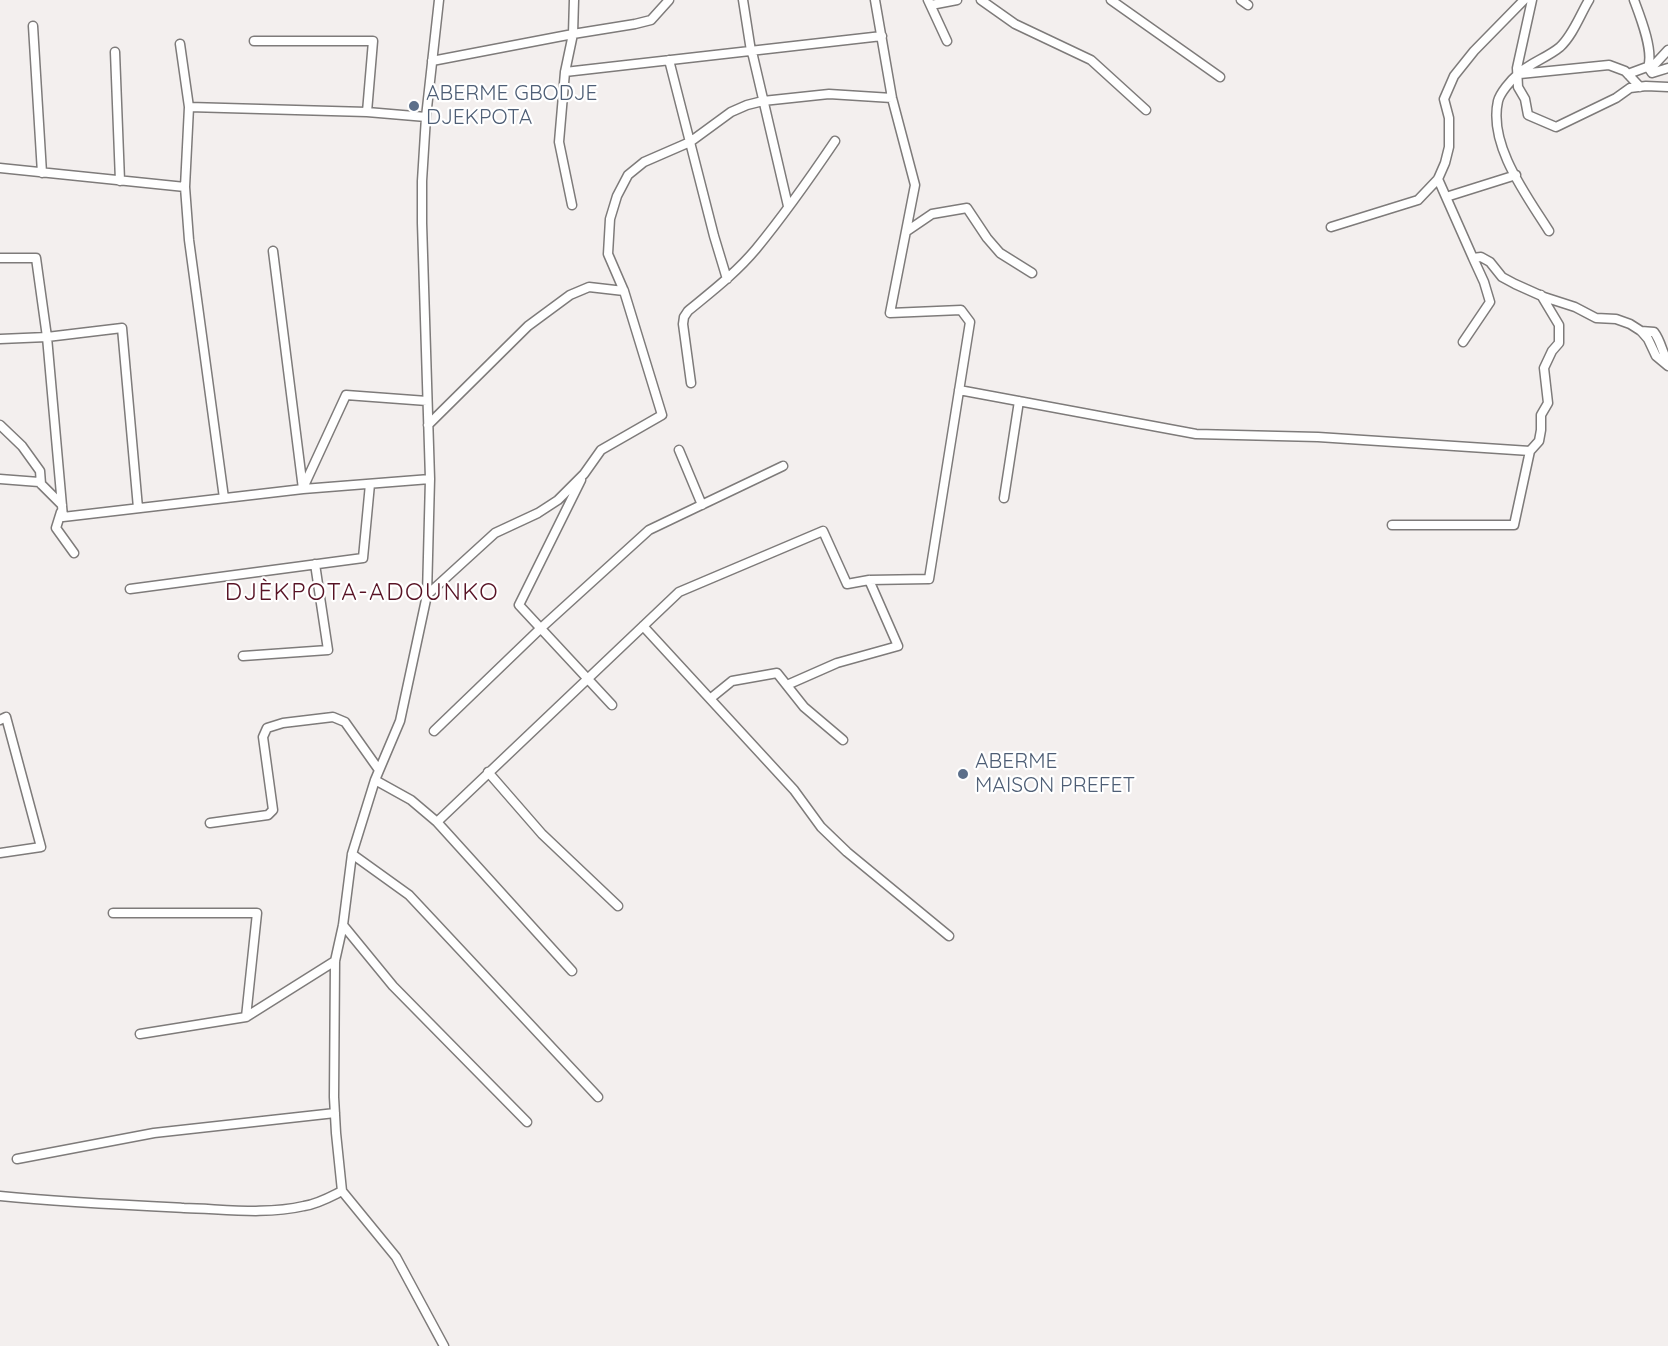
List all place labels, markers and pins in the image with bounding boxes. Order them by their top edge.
place label: ABERME GBODJE DJEKPOTA [426,81,597,131]
marker: ABERME GBODJE DJEKPOTA [407,99,421,113]
place label: ABERME MAISON PREFET [975,749,1135,799]
marker: ABERME MAISON PREFET [956,767,970,781]

